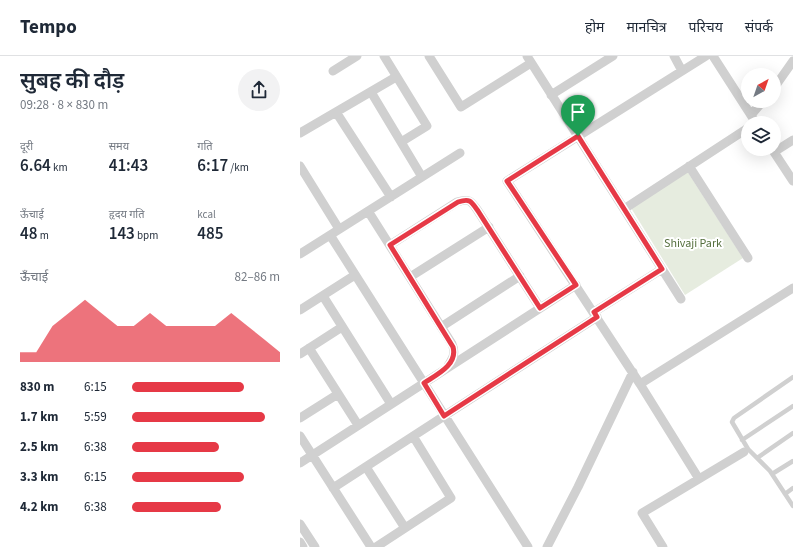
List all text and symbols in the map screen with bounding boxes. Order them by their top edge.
text: Tempo [20,14,77,41]
text: होम [585,18,604,38]
text: मानचित्र [626,18,667,38]
text: परिचय [689,18,723,38]
text: संपर्क [745,18,773,38]
text: सुबह की दौड़ [20,65,124,97]
north arrow [741,68,781,108]
map controls [741,68,781,156]
button: share [238,69,280,111]
pin [561,95,595,136]
text: 09:28 · 8 × 830 m [20,96,108,114]
icon: arrive [567,101,589,123]
button: layers [741,116,781,156]
text: दूरी [20,139,33,154]
text: समय [109,139,129,154]
text: गति [197,139,213,154]
text: 6.64 [20,154,51,178]
text: 41:43 [109,154,148,178]
text: 6:17 [197,154,228,178]
text: km [51,160,68,175]
text: /km [228,160,249,175]
text: ऊँचाई [20,207,44,222]
text: हृदय गति [109,207,144,222]
text: kcal [197,207,216,222]
text: 48 [20,222,37,246]
text: 143 [109,222,135,246]
text: 485 [197,222,224,246]
text: m [37,228,49,243]
text: bpm [135,228,158,243]
park label: Shivaji Park [664,235,722,252]
text: ऊँचाई [20,268,48,286]
text: 82–86 m [235,268,280,286]
text: 830 m [20,378,54,396]
text: 6:15 [84,378,107,396]
text: 1.7 km [20,408,59,426]
text: 5:59 [84,408,107,426]
text: 2.5 km [20,438,59,456]
text: 6:38 [84,438,107,456]
text: 3.3 km [20,468,59,486]
text: 6:15 [84,468,107,486]
text: 4.2 km [20,498,59,516]
text: 6:38 [84,498,107,516]

